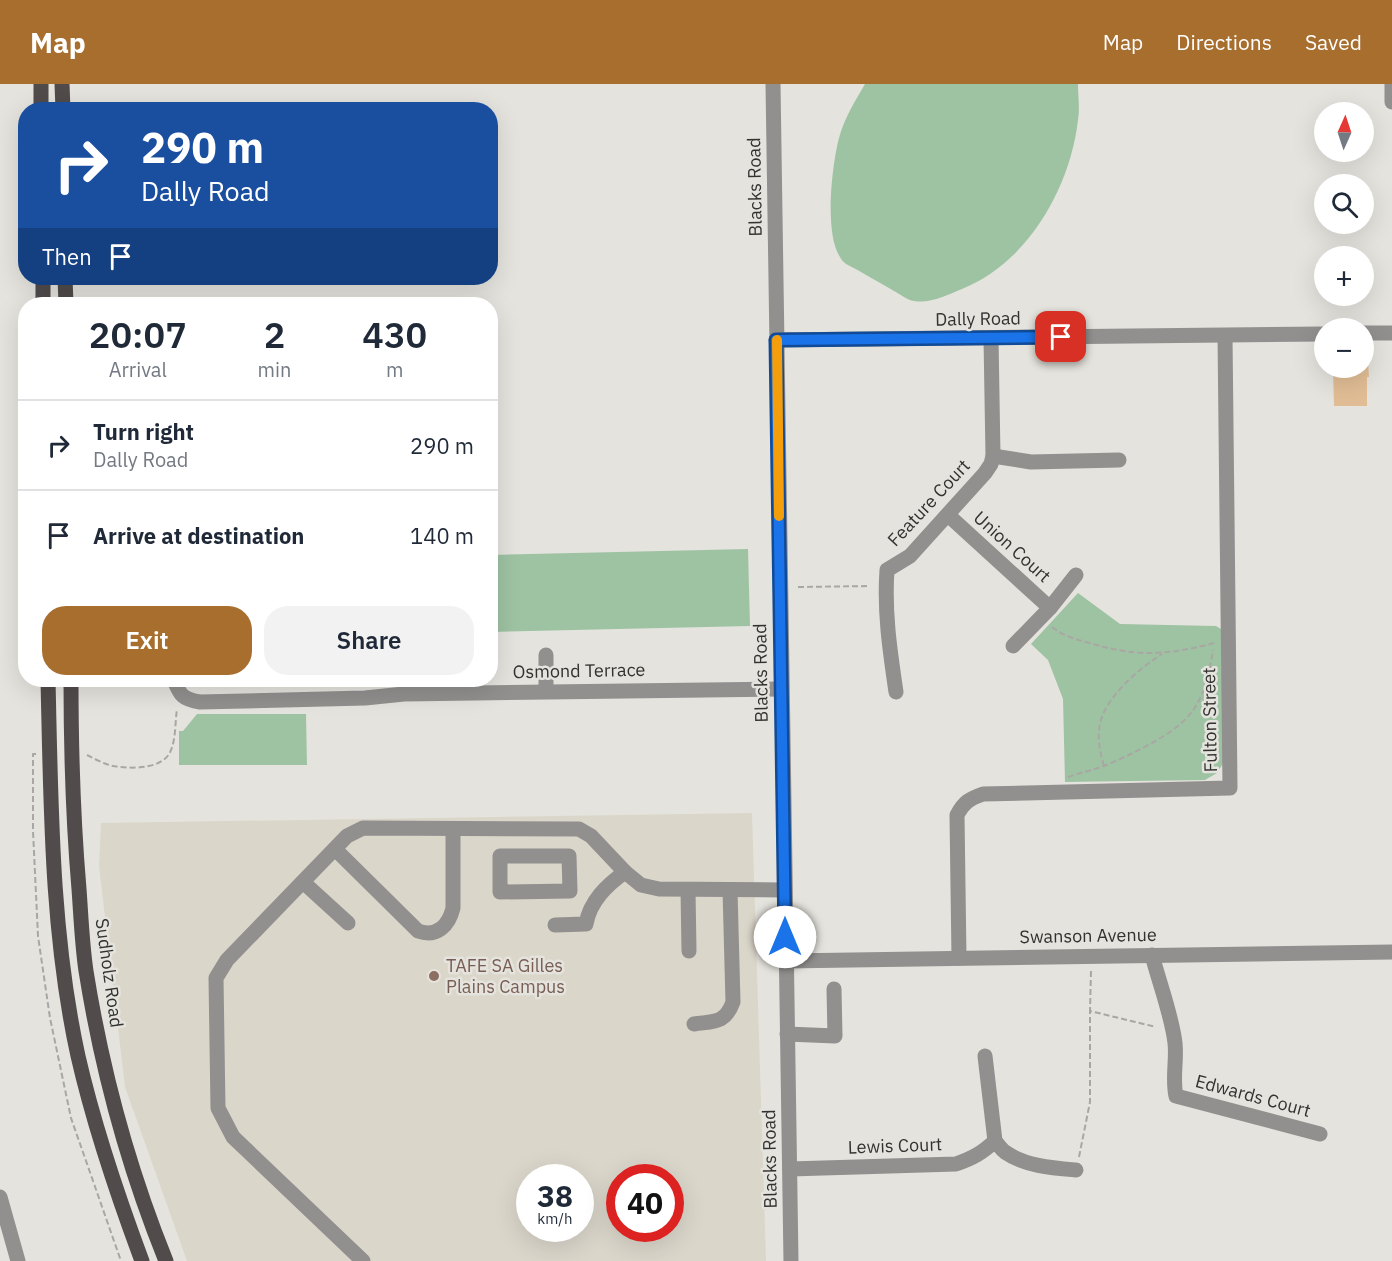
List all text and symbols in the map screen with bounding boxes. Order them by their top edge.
text: Map [30,24,86,61]
text: Map [1103,28,1143,56]
text: Directions [1176,28,1272,56]
text: Saved [1305,28,1362,56]
north arrow [1314,102,1374,162]
map controls [1314,102,1374,378]
text: 290 m [141,120,264,175]
icon: right [42,126,120,204]
street label: Blacks Road [742,137,767,237]
text: Dally Road [141,173,270,208]
button: search [1314,174,1374,234]
icon: arrive [104,240,137,273]
text: Then [42,242,92,271]
button: + [1314,246,1374,306]
street label: Dally Road [935,306,1021,331]
text: 20:07 [89,311,187,358]
text: 2 [264,311,285,358]
text: 430 [362,311,427,358]
pin [1035,311,1086,362]
button: − [1314,318,1374,378]
icon: arrive [1044,320,1077,353]
text: Arrival [109,356,167,383]
text: min [258,356,291,383]
text: m [386,356,403,383]
text: Turn right [93,417,194,446]
icon: right [42,429,75,462]
text: 290 m [410,431,474,460]
text: Dally Road [93,446,188,473]
street label: Feature Court [882,454,975,551]
street label: Union Court [969,506,1056,587]
icon: arrive [42,519,75,552]
text: Arrive at destination [93,521,304,550]
text: 140 m [410,521,474,550]
button: Exit [42,606,252,675]
button: Share [264,606,474,675]
street label: Blacks Road [748,623,773,723]
street label: Osmond Terrace [512,658,646,683]
street label: Fulton Street [1197,667,1222,773]
position arrow [753,905,817,969]
street label: Sudholz Road [90,917,129,1029]
street label: Swanson Avenue [1019,923,1157,948]
place label: TAFE SA Gilles Plains Campus [446,954,565,998]
marker: TAFE SA Gilles Plains Campus [427,969,441,983]
street label: Edwards Court [1193,1069,1313,1122]
street label: Blacks Road [757,1109,782,1209]
street label: Lewis Court [847,1132,943,1159]
speed limit sign: 40 [606,1164,684,1242]
text: 38 [537,1176,573,1215]
text: km/h [537,1209,573,1228]

